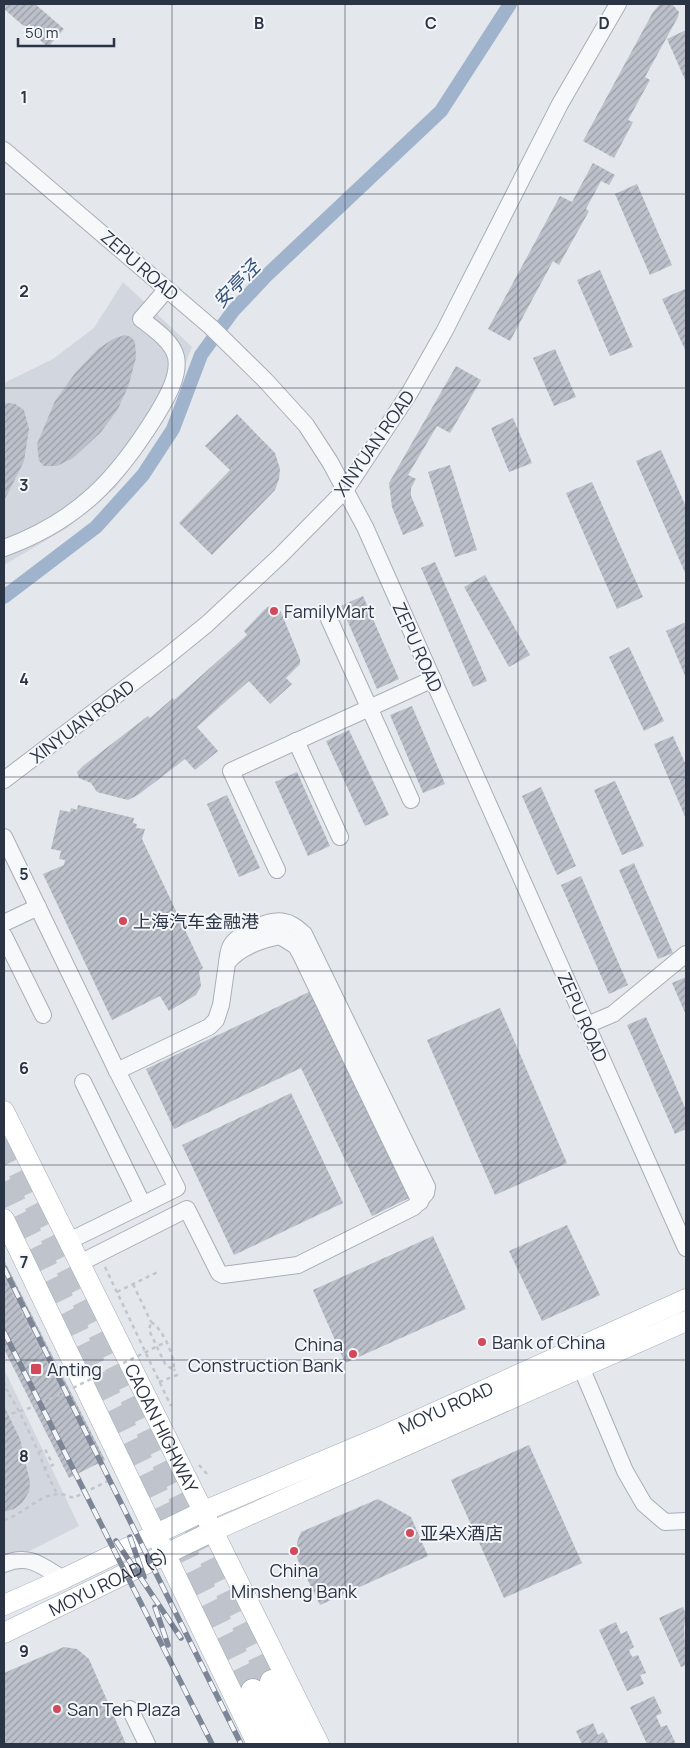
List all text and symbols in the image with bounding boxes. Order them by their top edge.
text: B [254,12,264,34]
text: C [425,12,437,34]
text: D [598,12,610,34]
scale bar [18,15,114,47]
text: 50 m [25,22,59,43]
text: 1 [20,86,28,108]
street label: ZEPU ROAD [96,224,184,306]
water label: 安亭泾 [207,253,267,314]
text: 2 [19,280,29,302]
street label: XINYUAN ROAD [329,385,419,501]
text: 3 [19,474,29,496]
street label: ZEPU ROAD [388,598,448,696]
place label: FamilyMart [284,599,375,623]
marker: FamilyMart [268,605,280,617]
text: 4 [19,668,29,690]
street label: XINYUAN ROAD [25,674,139,768]
text: 5 [19,863,29,885]
place label: 上海汽车金融港 [133,909,259,933]
marker: 上海汽车金融港 [117,915,129,927]
street label: ZEPU ROAD [553,968,613,1066]
text: 6 [19,1057,29,1079]
text: 7 [20,1251,28,1273]
place label: Bank of China [492,1330,605,1354]
place label: China Construction Bank [188,1332,344,1377]
marker: Bank of China [476,1336,488,1348]
marker: China Construction Bank [347,1348,359,1360]
place label: Anting [47,1357,102,1381]
street label: CAOAN HIGHWAY [120,1359,204,1497]
marker: Anting [29,1362,43,1376]
street label: MOYU ROAD [395,1376,497,1439]
text: 8 [19,1445,29,1467]
place label: 亚朵X酒店 [420,1521,503,1545]
marker: 亚朵X酒店 [404,1527,416,1539]
street label: MOYU ROAD (S) [45,1543,172,1621]
marker: China Minsheng Bank [288,1545,300,1557]
place label: China Minsheng Bank [231,1558,358,1603]
text: 9 [19,1640,29,1662]
place label: San Teh Plaza [67,1697,181,1721]
marker: San Teh Plaza [51,1703,63,1715]

